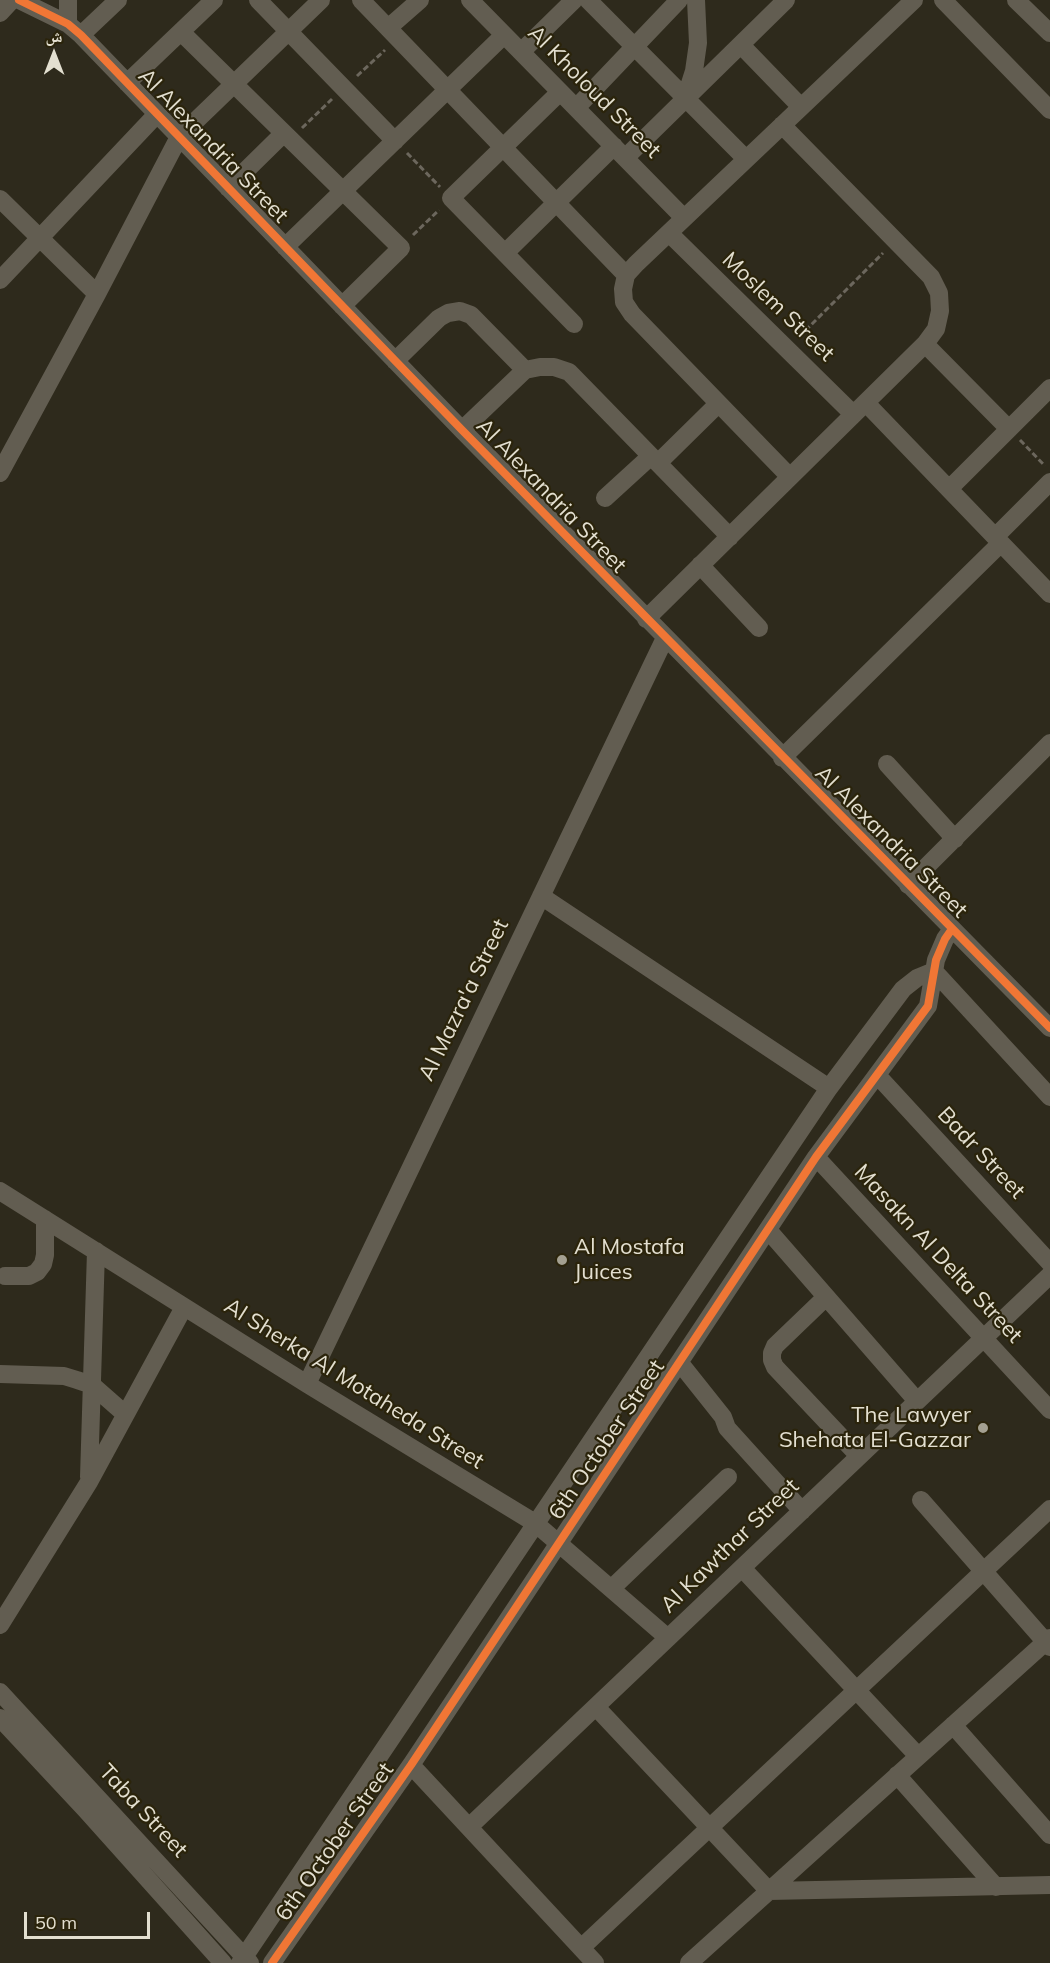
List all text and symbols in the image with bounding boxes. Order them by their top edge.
street label: Al Kholoud Street [522,20,666,164]
north arrow [24,24,84,84]
text: ش [46,26,62,46]
street label: Al Alexandria Street [133,63,293,229]
street label: Moslem Street [717,247,839,367]
street label: Al Alexandria Street [471,413,631,579]
street label: Al Alexandria Street [809,760,973,924]
street label: Al Mazra'a Street [413,915,515,1085]
street label: Badr Street [932,1102,1030,1204]
street label: Masakn Al Delta Street [848,1159,1028,1349]
place label: Al Mostafa Juices [574,1234,685,1286]
marker: Al Mostafa Juices [555,1253,569,1267]
street label: Al Sherka Al Motaheda Street [219,1293,489,1475]
street label: 6th October Street [544,1355,670,1525]
place label: The Lawyer Shehata El-Gazzar [779,1402,971,1454]
marker: The Lawyer Shehata El-Gazzar [976,1421,990,1435]
street label: Al Kawthar Street [655,1473,805,1619]
street label: 6th October Street [270,1758,400,1926]
street label: Taba Street [93,1759,193,1863]
scale bar [27,1900,153,1938]
text: 50 m [35,1911,77,1934]

